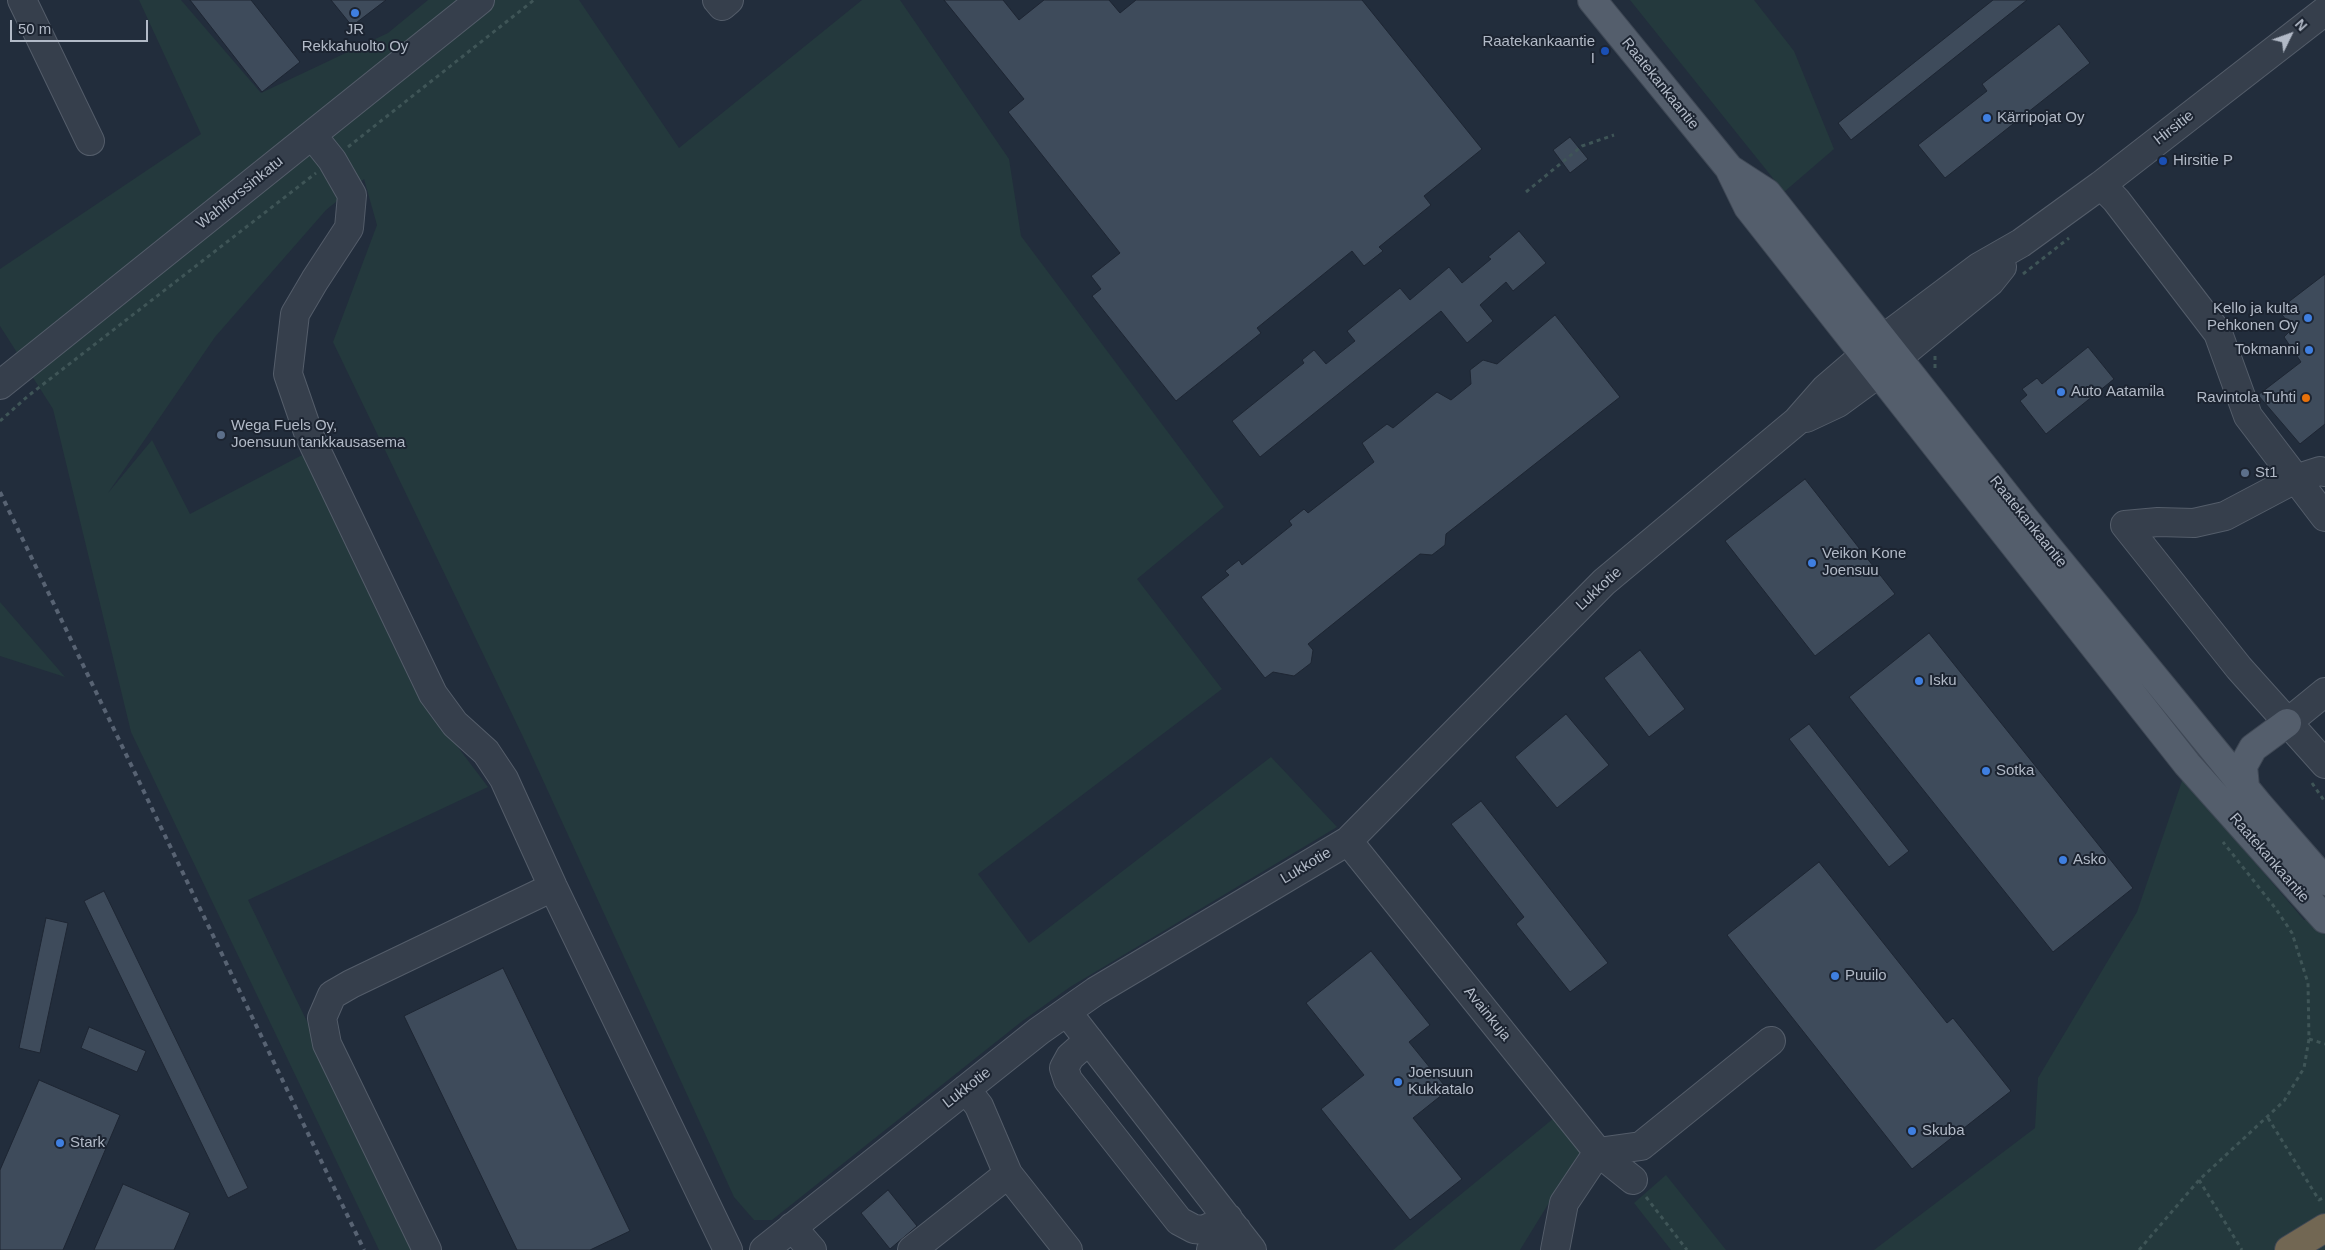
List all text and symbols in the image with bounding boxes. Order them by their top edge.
marker: JR Rekkahuolto Oy [349,7,361,19]
scale bar [12,10,150,42]
north arrow [2265,10,2315,60]
text: N [2292,16,2310,34]
text: 50 m [18,20,51,37]
place label: JR Rekkahuolto Oy [302,21,408,56]
place label: Raatekankaantie I [1482,33,1595,68]
street label: Raatekankaantie [1618,35,1702,133]
marker: Raatekankaantie I [1599,45,1611,57]
street label: Hirsitie [2150,107,2198,149]
place label: Kärripojat Oy [1997,109,2085,127]
marker: Kärripojat Oy [1981,112,1993,124]
place label: Hirsitie P [2173,152,2233,170]
street label: Wahlforssinkatu [193,153,287,233]
marker: Hirsitie P [2157,155,2169,167]
place label: Kello ja kulta Pehkonen Oy [2207,300,2298,335]
marker: Kello ja kulta Pehkonen Oy [2302,312,2314,324]
place label: Tokmanni [2235,341,2299,359]
marker: Tokmanni [2303,344,2315,356]
place label: Auto Aatamila [2071,383,2164,401]
marker: Auto Aatamila [2055,386,2067,398]
place label: Ravintola Tuhti [2197,389,2296,407]
marker: Ravintola Tuhti [2300,392,2312,404]
place label: Wega Fuels Oy, Joensuun tankkausasema [231,417,405,452]
marker: Wega Fuels Oy, Joensuun tankkausasema [215,429,227,441]
place label: St1 [2255,464,2278,482]
marker: St1 [2239,467,2251,479]
street label: Raatekankaantie [1986,473,2070,571]
place label: Veikon Kone Joensuu [1822,545,1906,580]
marker: Veikon Kone Joensuu [1806,557,1818,569]
street label: Lukkotie [1572,563,1626,615]
place label: Isku [1929,672,1957,690]
marker: Isku [1913,675,1925,687]
place label: Sotka [1996,762,2034,780]
marker: Sotka [1980,765,1992,777]
street label: Raatekankaantie [2225,810,2313,906]
street label: Lukkotie [1277,844,1335,888]
place label: Asko [2073,851,2106,869]
marker: Asko [2057,854,2069,866]
place label: Puuilo [1845,967,1887,985]
marker: Puuilo [1829,970,1841,982]
street label: Avainkuja [1460,983,1514,1045]
street label: Lukkotie [939,1064,995,1112]
place label: Joensuun Kukkatalo [1408,1064,1474,1099]
marker: Joensuun Kukkatalo [1392,1076,1404,1088]
place label: Skuba [1922,1122,1965,1140]
marker: Skuba [1906,1125,1918,1137]
place label: Stark [70,1134,105,1152]
marker: Stark [54,1137,66,1149]

